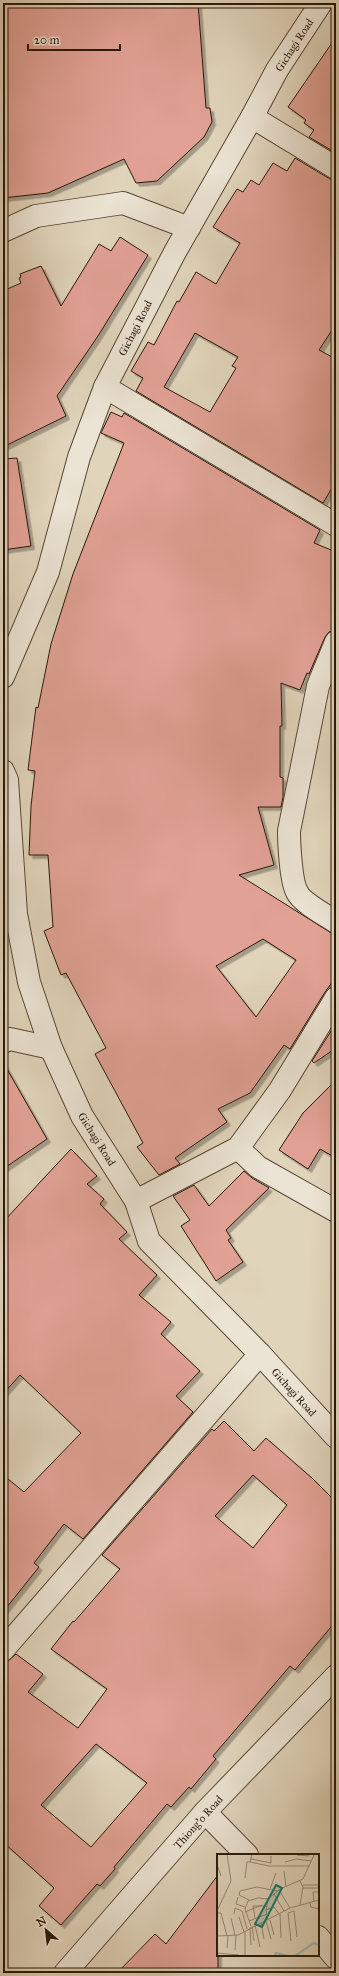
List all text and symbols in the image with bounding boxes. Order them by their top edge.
street label: Gichagi Road [273,16,317,74]
scale bar [28,26,120,52]
text: 20 m [34,33,60,47]
street label: Gichagi Road [116,298,155,358]
street label: Gichagi Road [75,1110,118,1169]
street label: Gichagi Road [269,1366,319,1419]
street label: Thiong'o Road [171,1793,226,1852]
inset map [217,1854,319,1956]
north arrow [26,1910,66,1950]
text: N [34,1913,49,1930]

